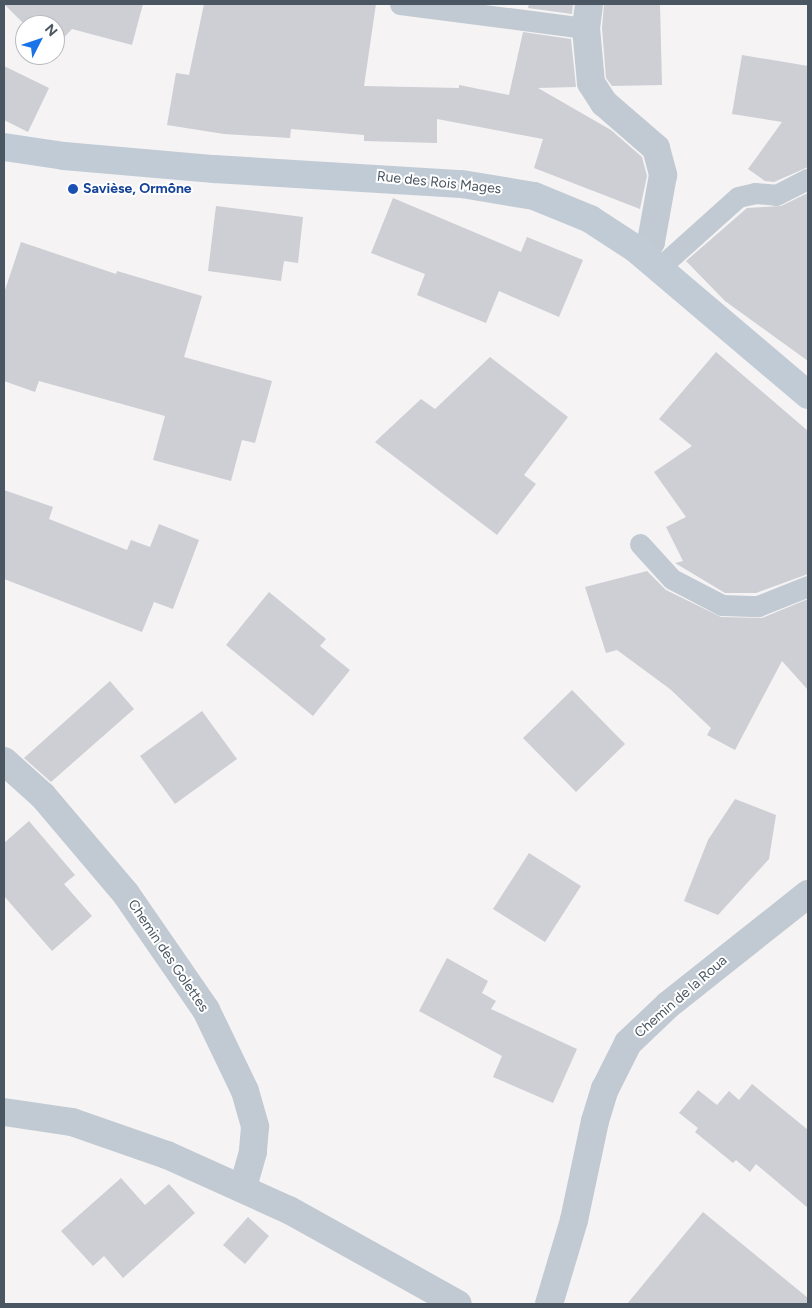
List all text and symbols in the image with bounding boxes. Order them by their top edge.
north arrow [15,15,65,65]
text: N [41,21,61,40]
street label: Rue des Rois Mages [376,168,502,198]
place label: Savièse, Ormône [83,181,192,197]
marker: Savièse, Ormône [67,183,79,195]
street label: Chemin des Golettes [124,897,212,1015]
street label: Chemin de la Roua [631,952,731,1042]

